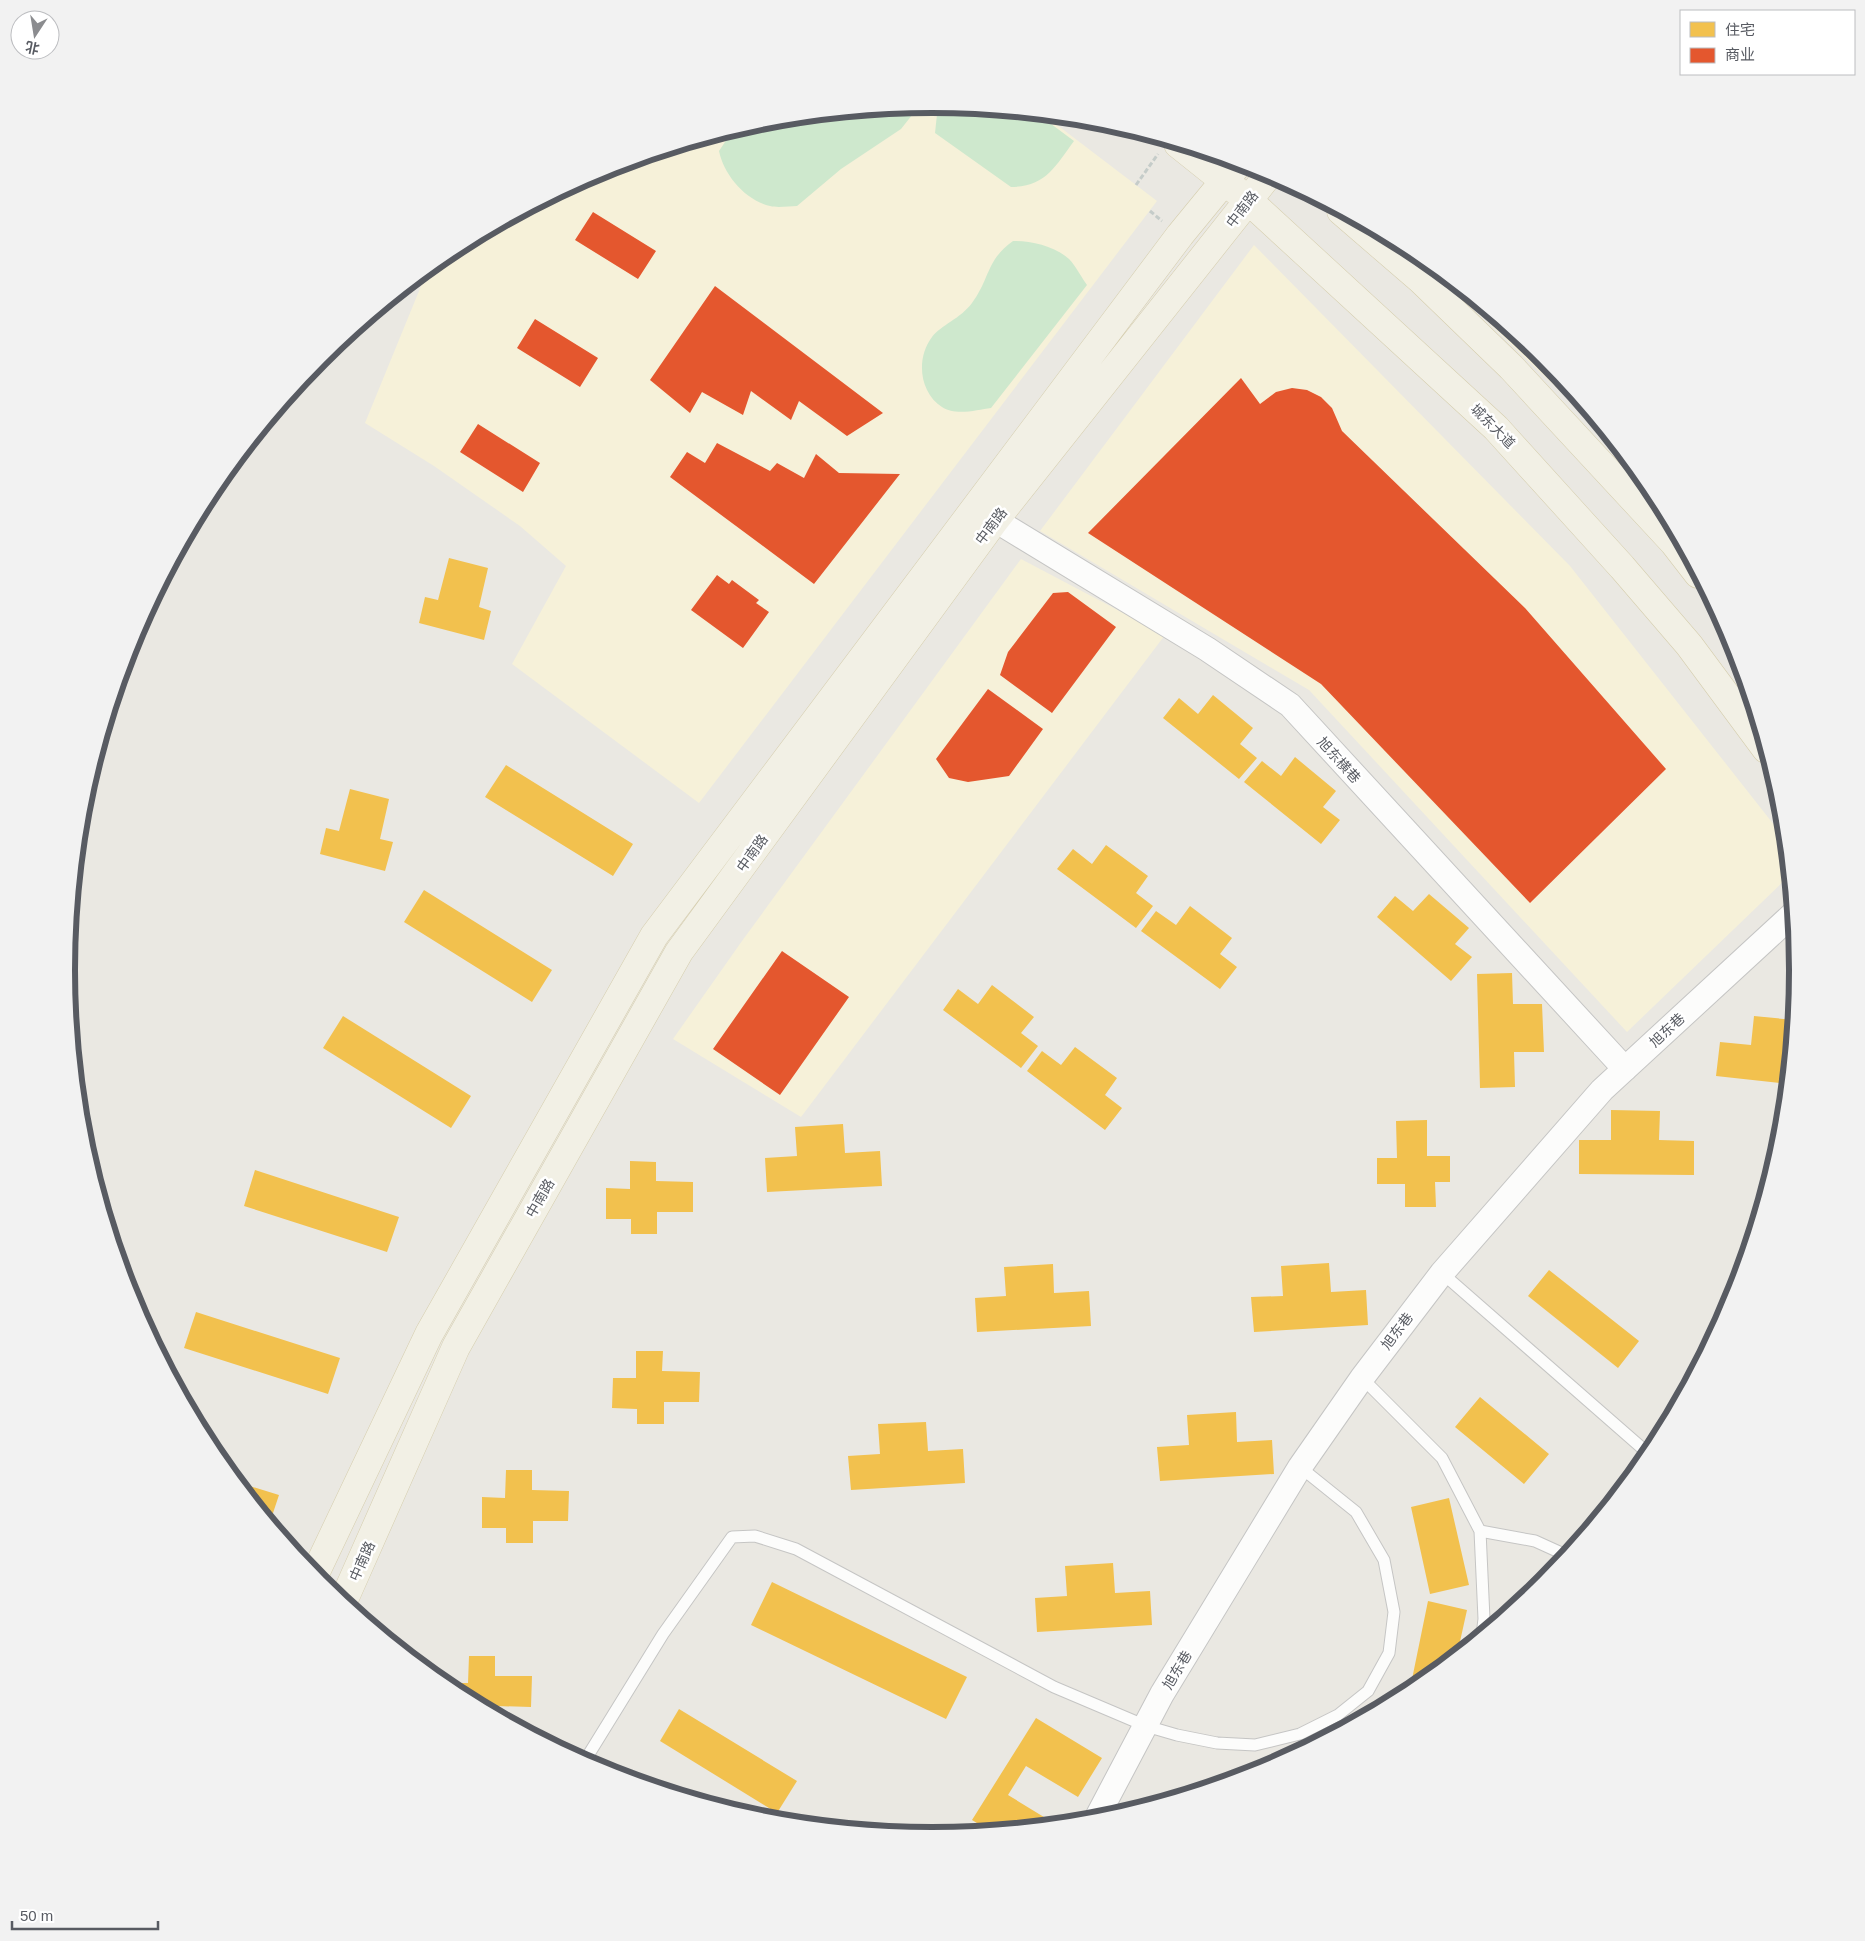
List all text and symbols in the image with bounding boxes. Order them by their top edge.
north arrow [10,10,60,60]
legend [1680,10,1855,75]
text: 住宅 [1725,21,1755,38]
text: 北 [24,38,41,57]
text: 商业 [1725,46,1755,63]
street label: 中南路 [1223,188,1261,230]
street label: 城东大道 [1468,401,1518,451]
street label: 中南路 [972,504,1010,548]
street label: 旭东横巷 [1314,734,1364,786]
street label: 中南路 [733,831,771,875]
street label: 旭东巷 [1646,1010,1688,1050]
street label: 中南路 [523,1176,557,1220]
street label: 旭东巷 [1378,1309,1416,1353]
street label: 中南路 [346,1539,378,1583]
street label: 旭东巷 [1159,1648,1195,1692]
scale bar [12,1898,159,1930]
text: 50 m [20,1907,53,1924]

